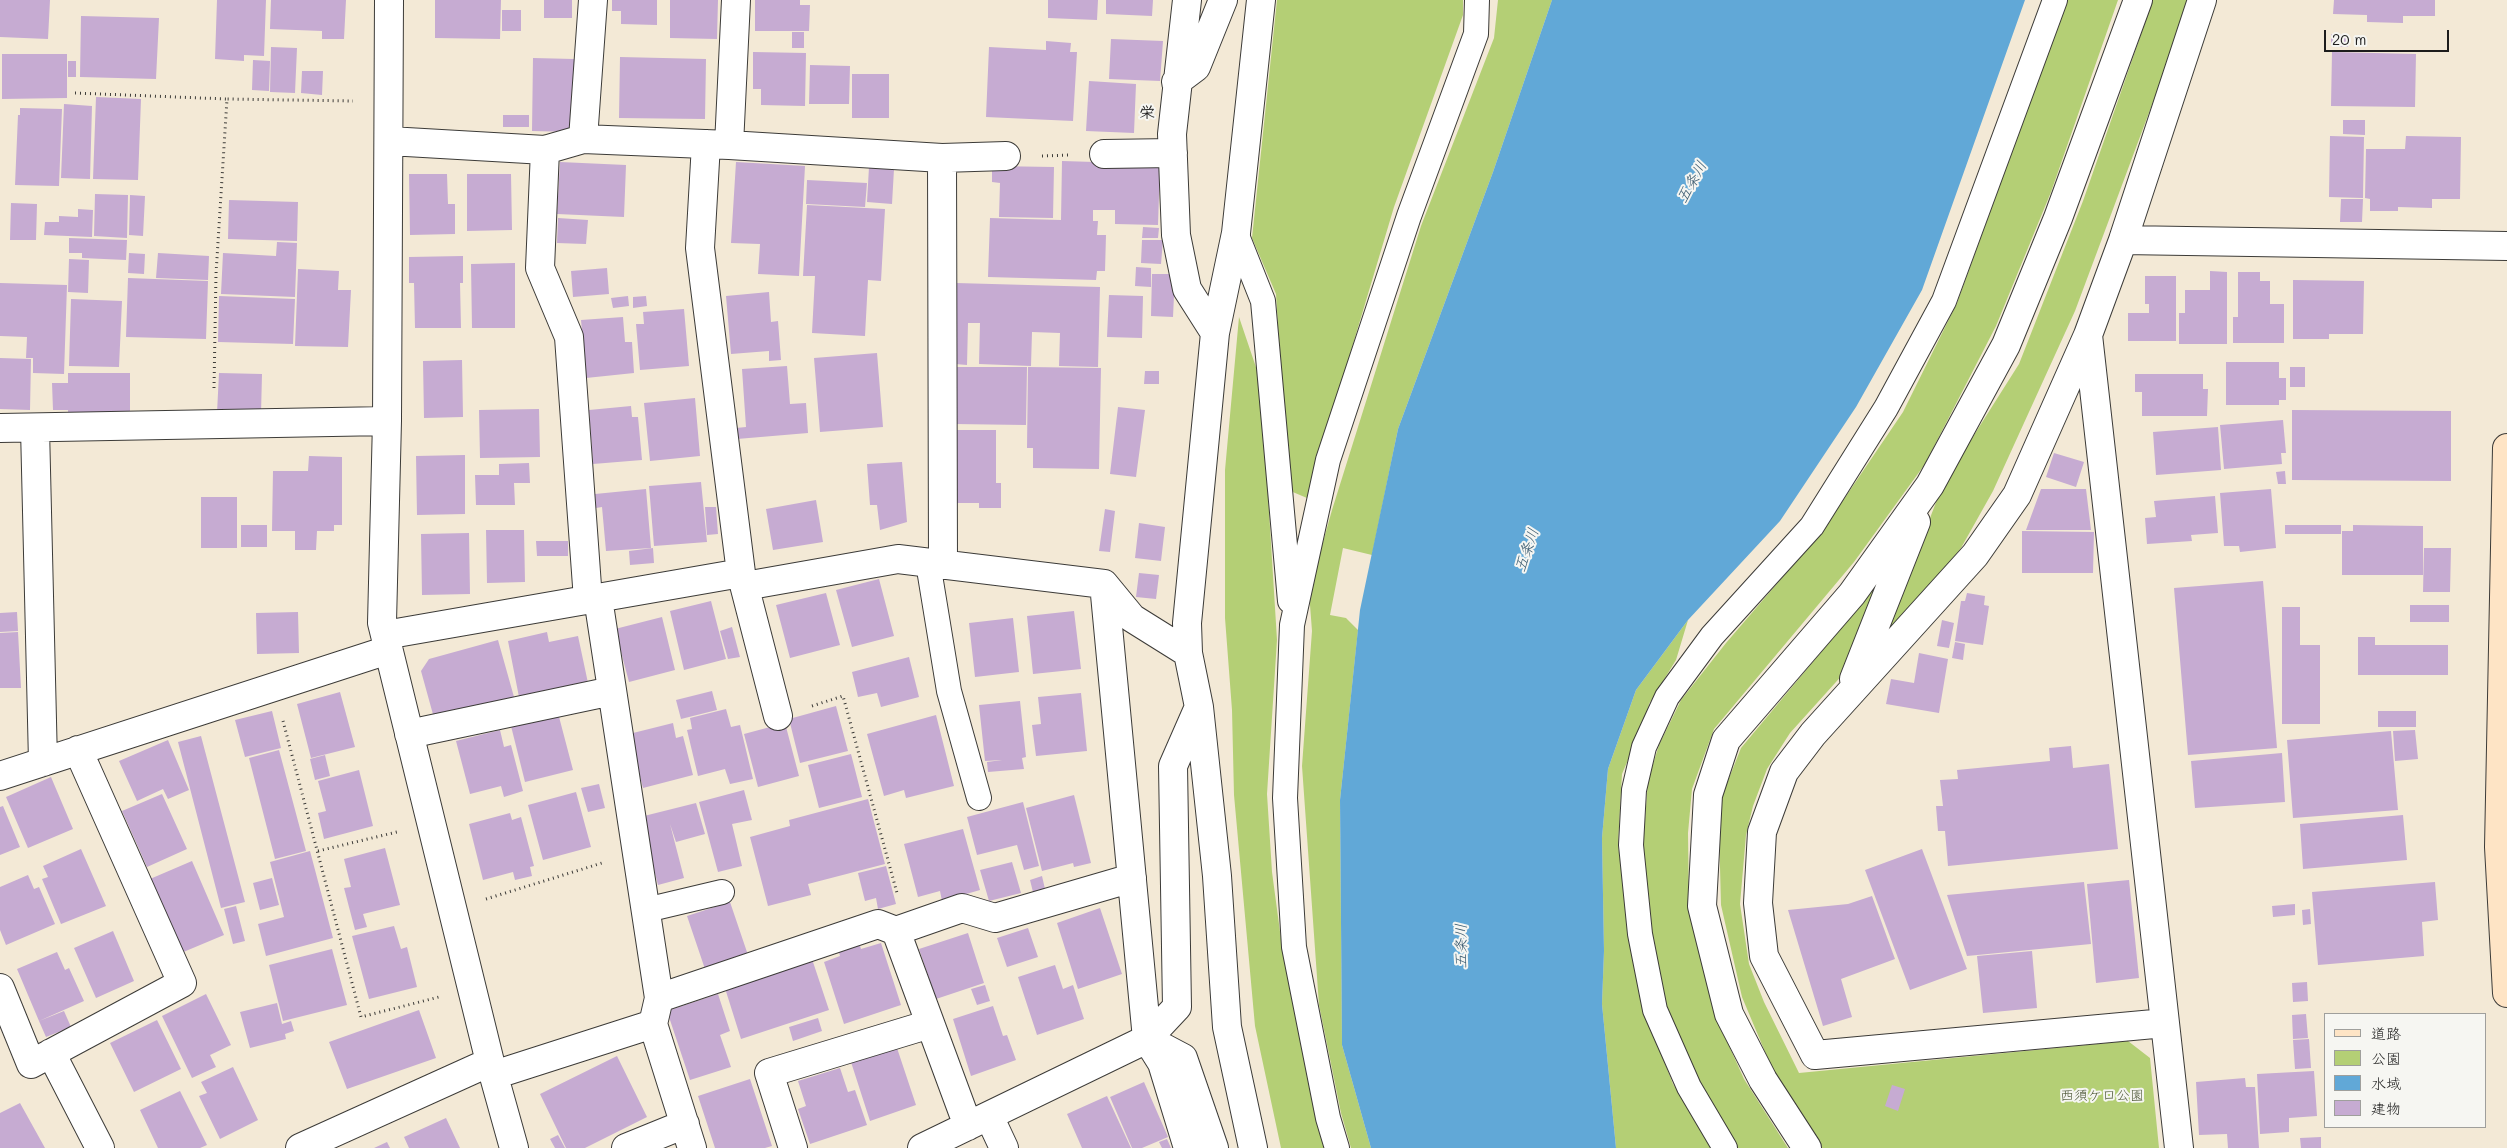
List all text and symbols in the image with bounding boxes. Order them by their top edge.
scale bar [2327,20,2452,52]
text: 20 m [2332,29,2366,49]
district label: 栄 [1139,103,1155,123]
water label: 五条川 [1673,158,1711,206]
water label: 五条川 [1511,526,1543,574]
water label: 五条川 [1452,924,1470,968]
legend [2324,1013,2487,1128]
text: 道路 [2371,1023,2401,1043]
text: 公園 [2371,1048,2401,1068]
text: 水域 [2371,1073,2401,1093]
park label: 西須ケ口公園 [2060,1088,2144,1104]
text: 建物 [2371,1098,2401,1118]

